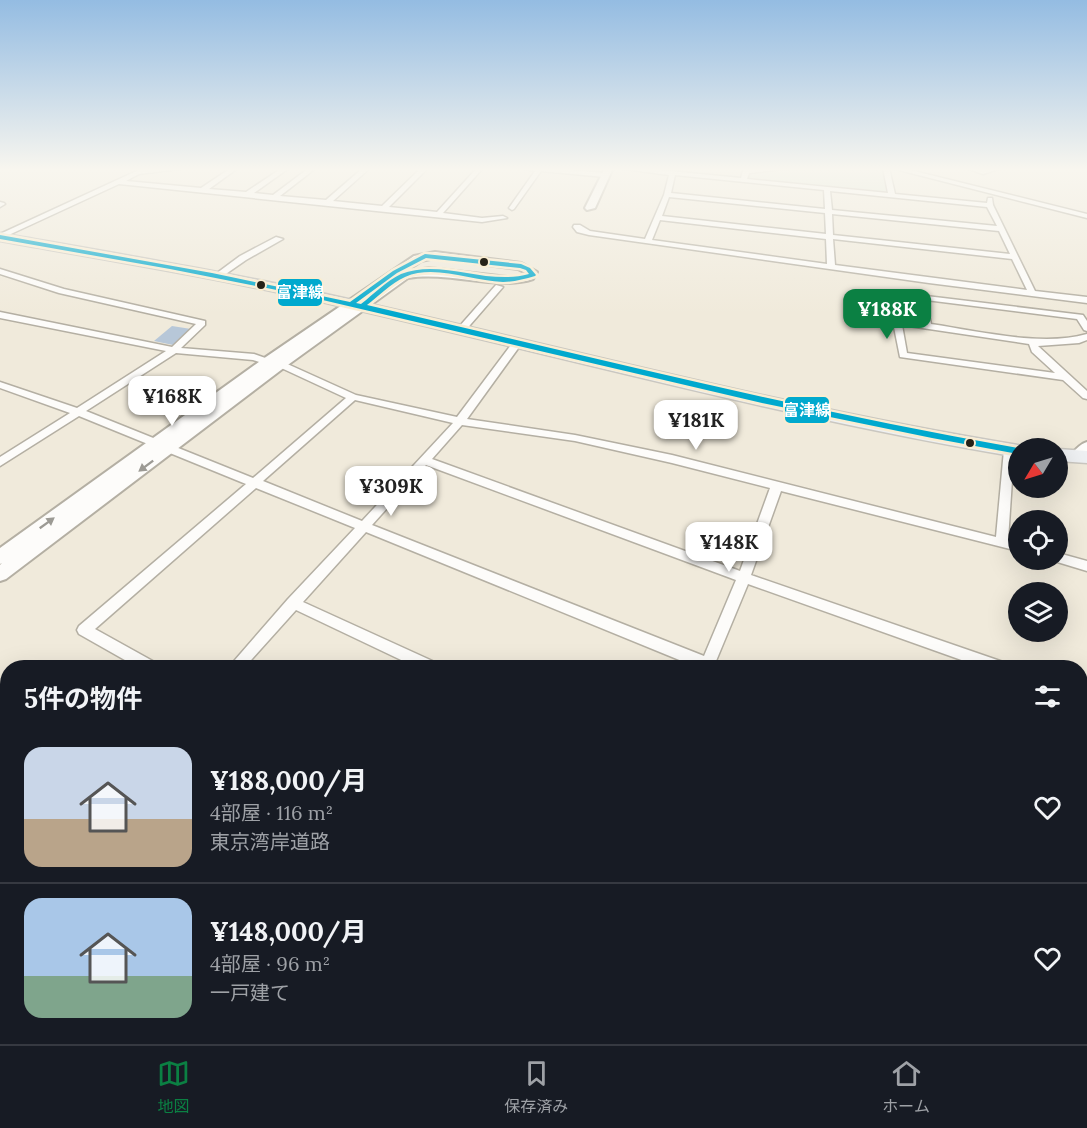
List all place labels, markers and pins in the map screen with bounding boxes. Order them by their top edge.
unlabelled marker [478,256,490,268]
unlabelled marker [255,279,267,291]
pin: ¥188K [845,289,929,340]
pin: ¥168K [130,376,214,427]
pin: ¥181K [654,400,738,451]
unlabelled marker [964,437,976,449]
pin: ¥309K [349,466,433,517]
pin: ¥148K [687,522,771,573]

